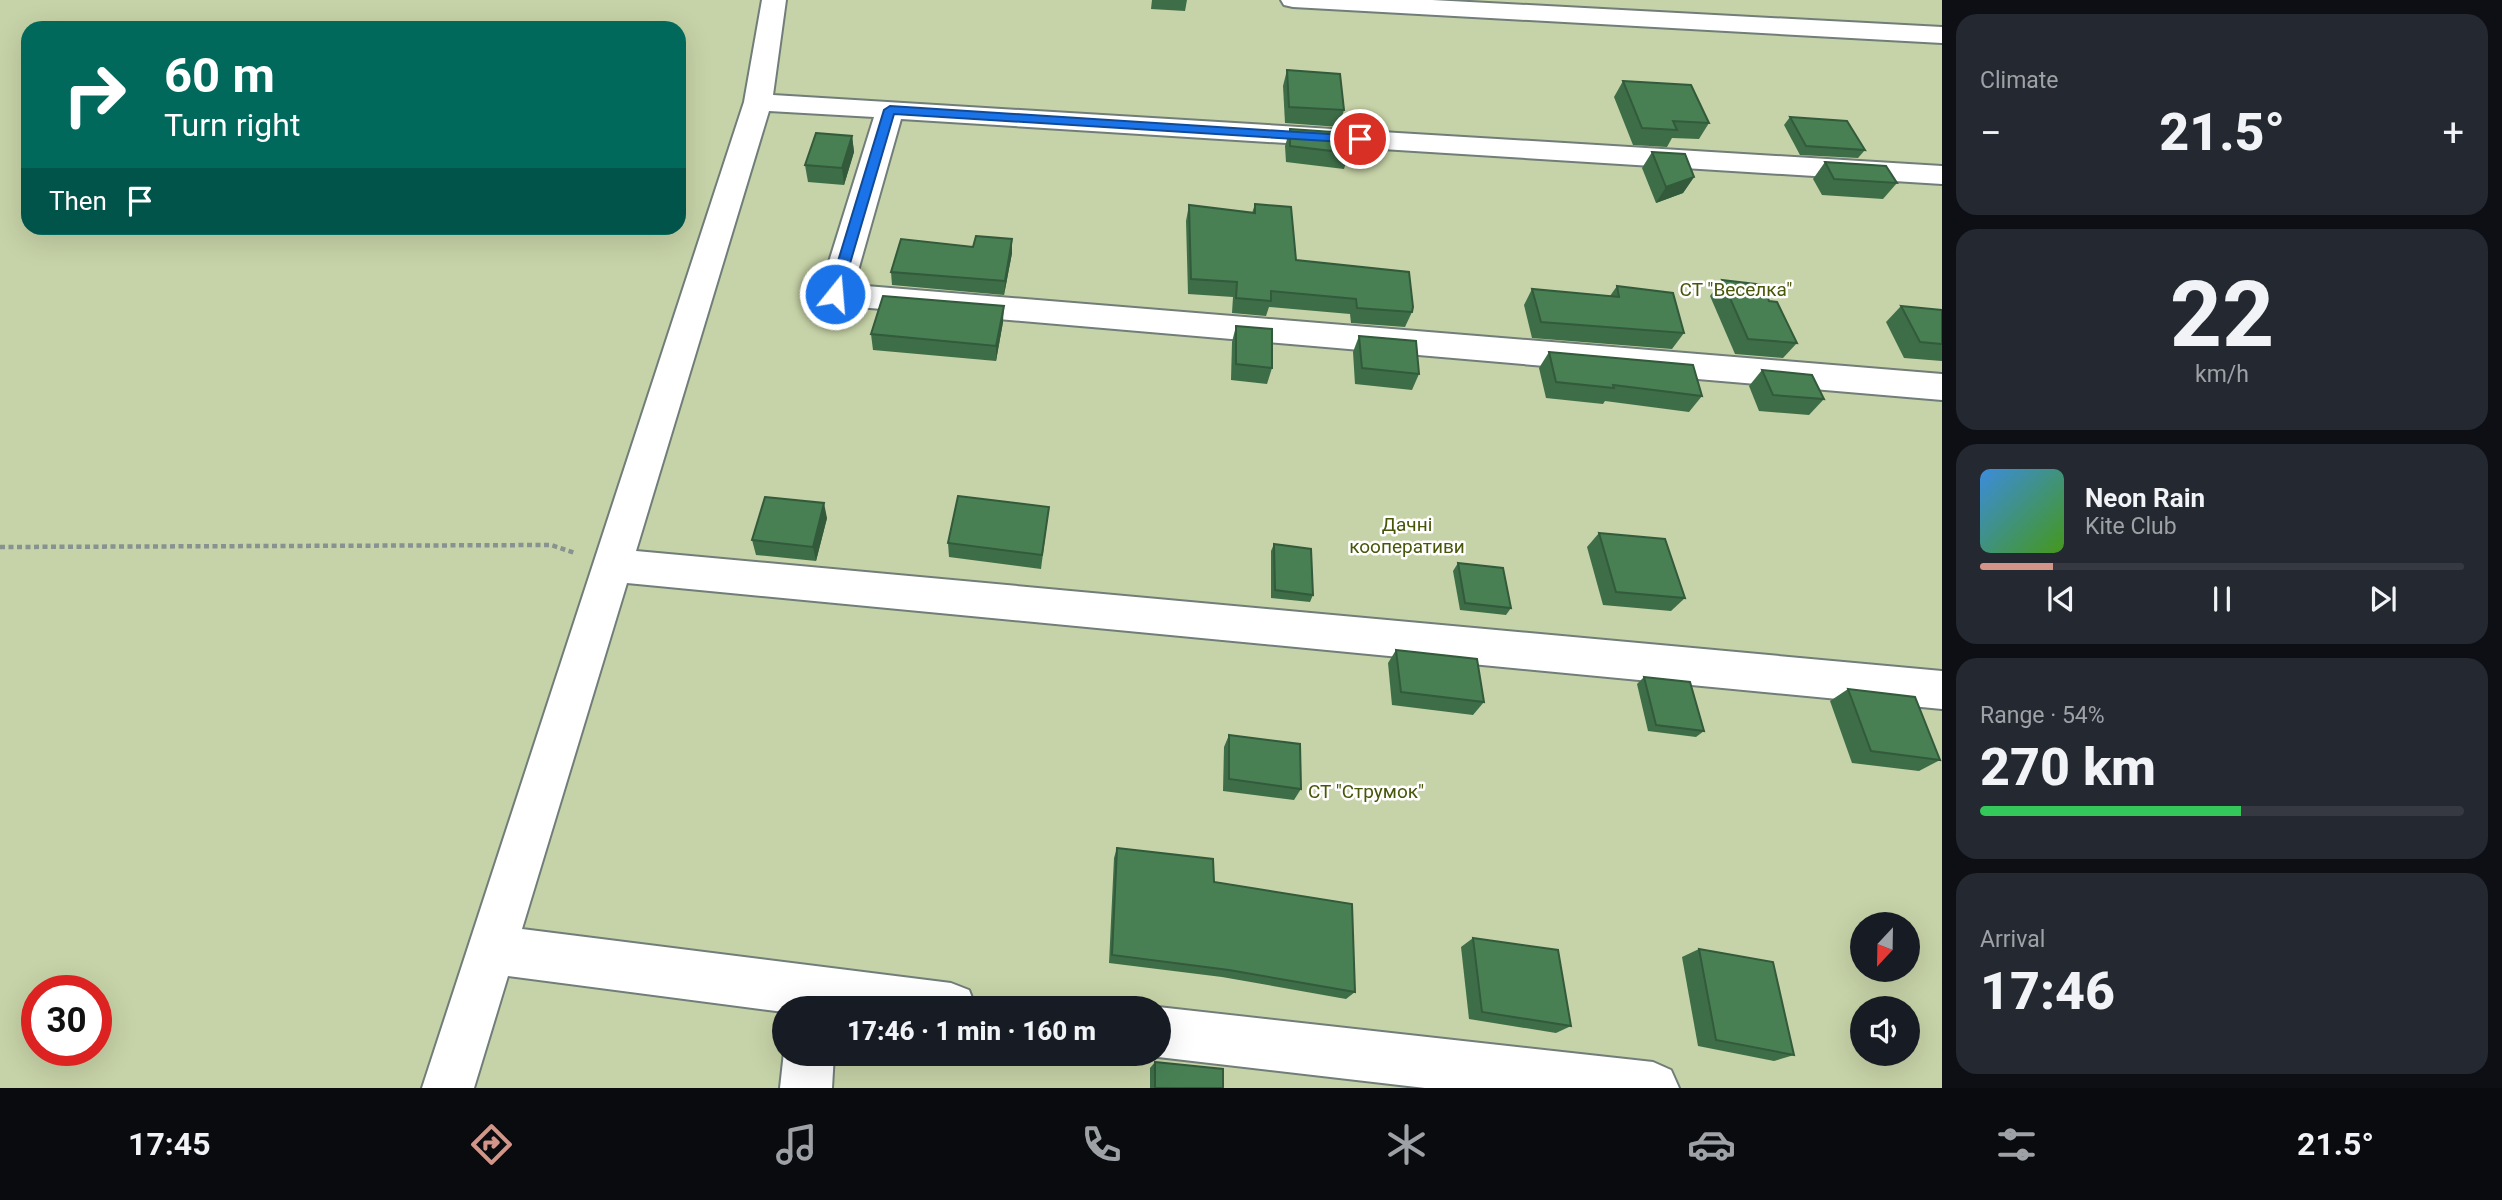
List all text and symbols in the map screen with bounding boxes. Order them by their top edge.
text: 60 m [164,47,275,104]
icon: right [49,49,140,140]
text: Climate [1980,67,2059,94]
text: 21.5° [2159,102,2285,163]
text: Turn right [164,106,300,144]
pin [1330,109,1390,169]
text: − [1980,111,2002,155]
text: + [2442,111,2464,155]
icon: arrive [1341,120,1379,158]
icon: arrive [121,182,159,220]
text: Then [49,186,107,216]
position arrow [798,257,872,331]
text: 22 [2170,262,2274,368]
park label: СТ "Веселка" [1680,278,1792,301]
text: km/h [2195,361,2249,388]
text: Neon Rain [2085,483,2205,513]
park label: Дачні кооперативи [1349,513,1465,558]
text: Kite Club [2085,513,2177,540]
icon: previous [2042,580,2080,618]
icon: pause [2203,580,2241,618]
icon: next [2364,580,2402,618]
text: Range · 54% [1980,702,2105,729]
text: 270 km [1980,737,2156,798]
park label: СТ "Струмок" [1308,780,1424,803]
north arrow [1850,912,1920,982]
map controls [1850,912,1920,1066]
text: Arrival [1980,926,2045,953]
text: 17:46 [1980,961,2115,1022]
speed limit sign: 30 [21,975,112,1066]
button: sound [1850,996,1920,1066]
text: 17:46 · 1 min · 160 m [847,1016,1096,1046]
icon: directions [467,1120,516,1169]
icon: music [772,1120,821,1169]
icon: phone [1077,1120,1126,1169]
icon: climate [1382,1120,1431,1169]
icon: car [1687,1120,1736,1169]
icon: filters [1992,1120,2041,1169]
text: 17:45 [128,1125,210,1163]
text: 21.5° [2297,1125,2374,1163]

